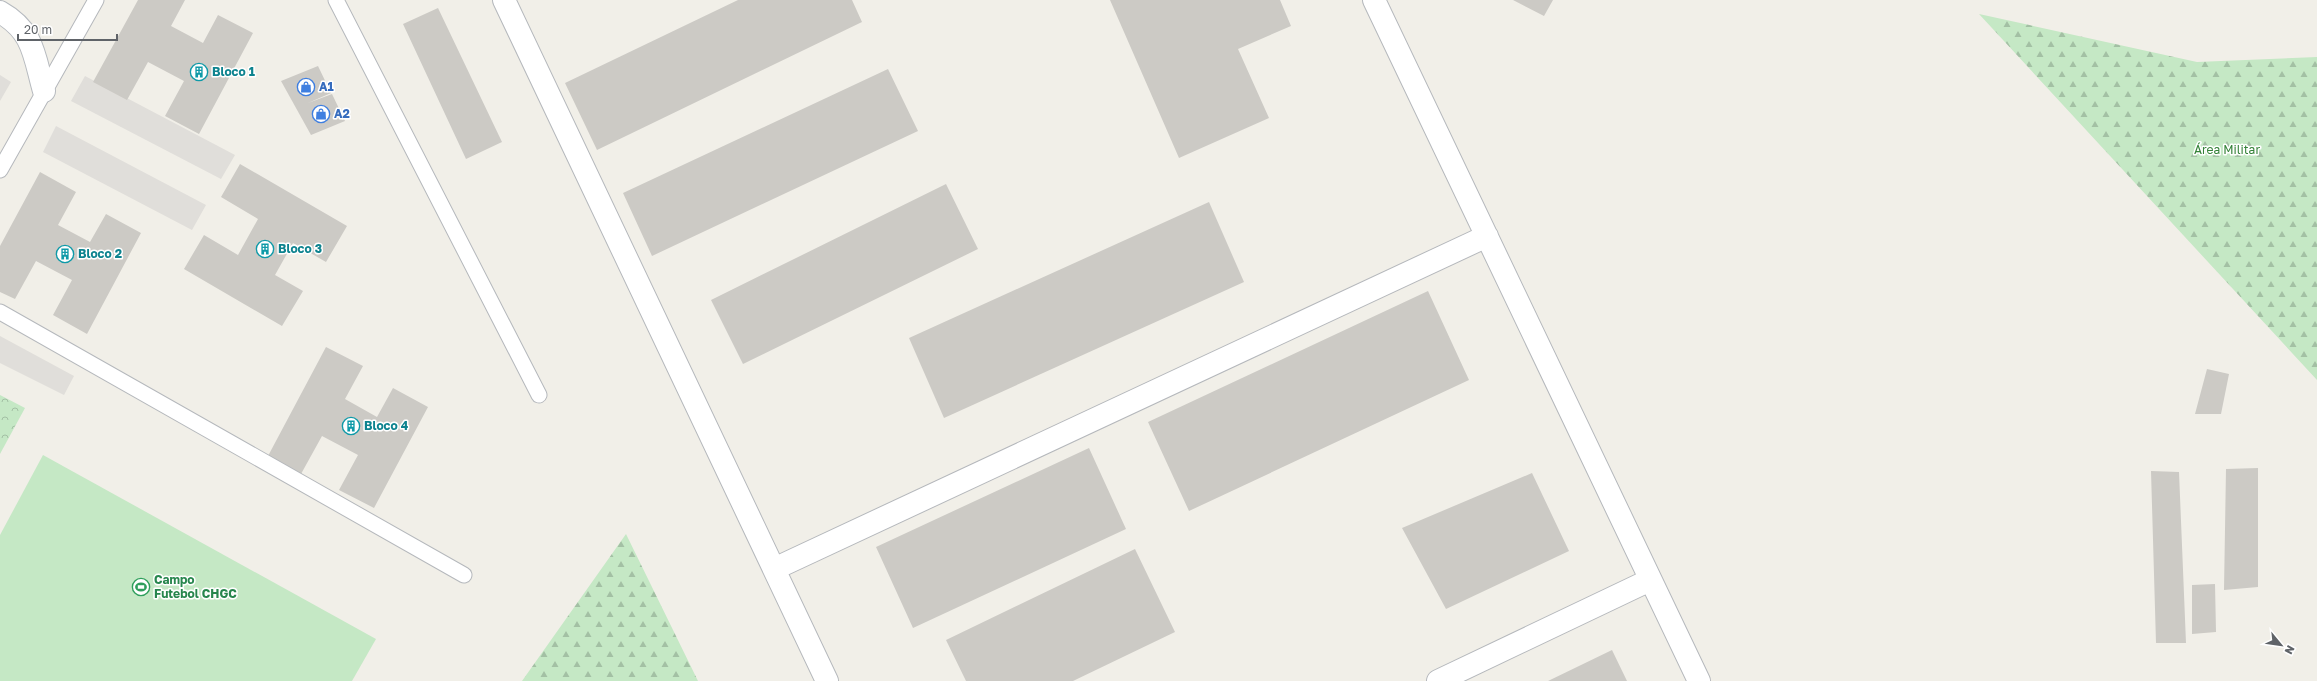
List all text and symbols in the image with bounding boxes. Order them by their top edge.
scale bar [18,16,117,42]
text: 20 m [24,22,52,37]
building icon: Bloco 1 [189,62,209,82]
place label: Bloco 1 [212,64,255,79]
shop icon: A1 [296,77,316,97]
place label: A1 [319,79,334,94]
shop icon: A2 [311,104,331,124]
place label: A2 [334,106,350,121]
park label: Área Militar [2194,142,2260,157]
building icon: Bloco 3 [255,239,275,259]
place label: Bloco 3 [278,241,322,256]
building icon: Bloco 2 [55,244,75,264]
place label: Bloco 2 [78,246,122,261]
building icon: Bloco 4 [341,416,361,436]
place label: Bloco 4 [364,418,409,433]
place label: Campo Futebol CHGC [154,572,237,601]
sports icon: Campo Futebol CHGC [131,577,151,597]
north arrow [2261,625,2301,665]
text: N [2282,643,2298,657]

